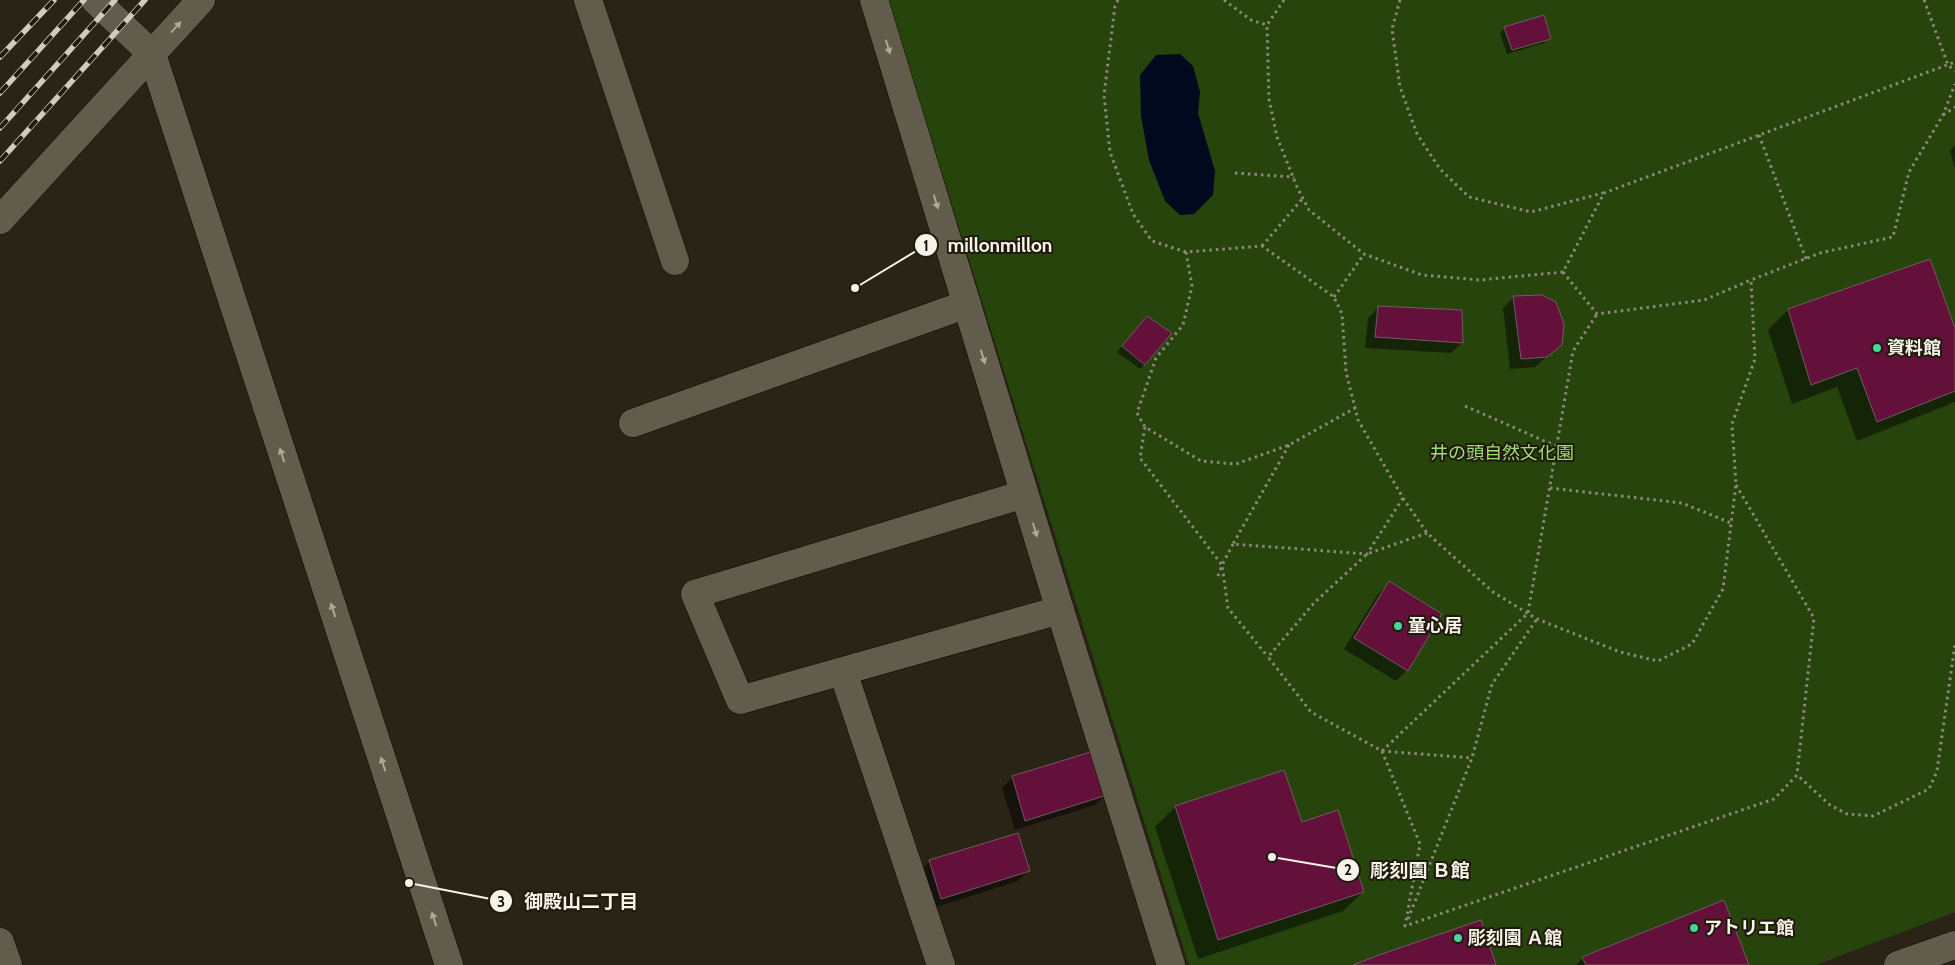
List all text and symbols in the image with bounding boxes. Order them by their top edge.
one-way arrow [170,21,181,33]
one-way arrow [885,39,892,54]
one-way arrow [932,195,940,210]
callout: millonmillon [913,228,1063,262]
text: millonmillon [948,234,1052,257]
text: 1 [923,237,929,255]
place label: 資料館 [1887,337,1941,359]
marker: 資料館 [1871,342,1883,354]
one-way arrow [980,350,988,365]
park label: 井の頭自然文化園 [1430,442,1574,464]
one-way arrow [278,448,286,463]
one-way arrow [1032,522,1039,537]
one-way arrow [329,602,336,617]
place label: 童心居 [1408,615,1462,637]
marker: 童心居 [1392,620,1404,632]
one-way arrow [379,757,387,772]
callout: 彫刻園 Ｂ館 [1335,853,1480,887]
text: 彫刻園 Ｂ館 [1370,859,1470,882]
text: 2 [1344,861,1352,879]
callout: 御殿山二丁目 [489,884,648,918]
text: 御殿山二丁目 [524,890,638,913]
text: 3 [497,893,505,911]
one-way arrow [430,911,437,926]
place label: アトリエ館 [1704,917,1794,939]
marker: アトリエ館 [1688,922,1700,934]
place label: 彫刻園 Ａ館 [1468,927,1562,949]
marker: 彫刻園 Ａ館 [1452,932,1464,944]

